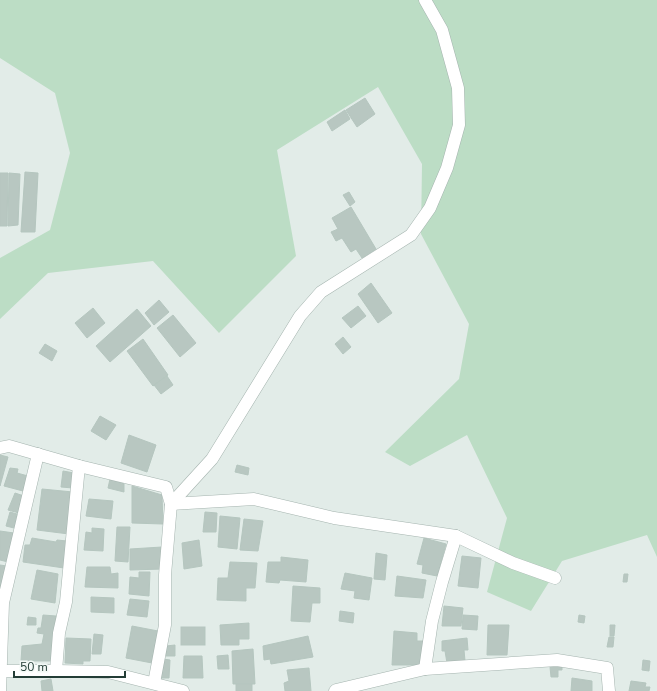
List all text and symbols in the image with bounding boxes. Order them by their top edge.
scale bar [14,653,125,679]
text: 50 m [20,659,48,675]

